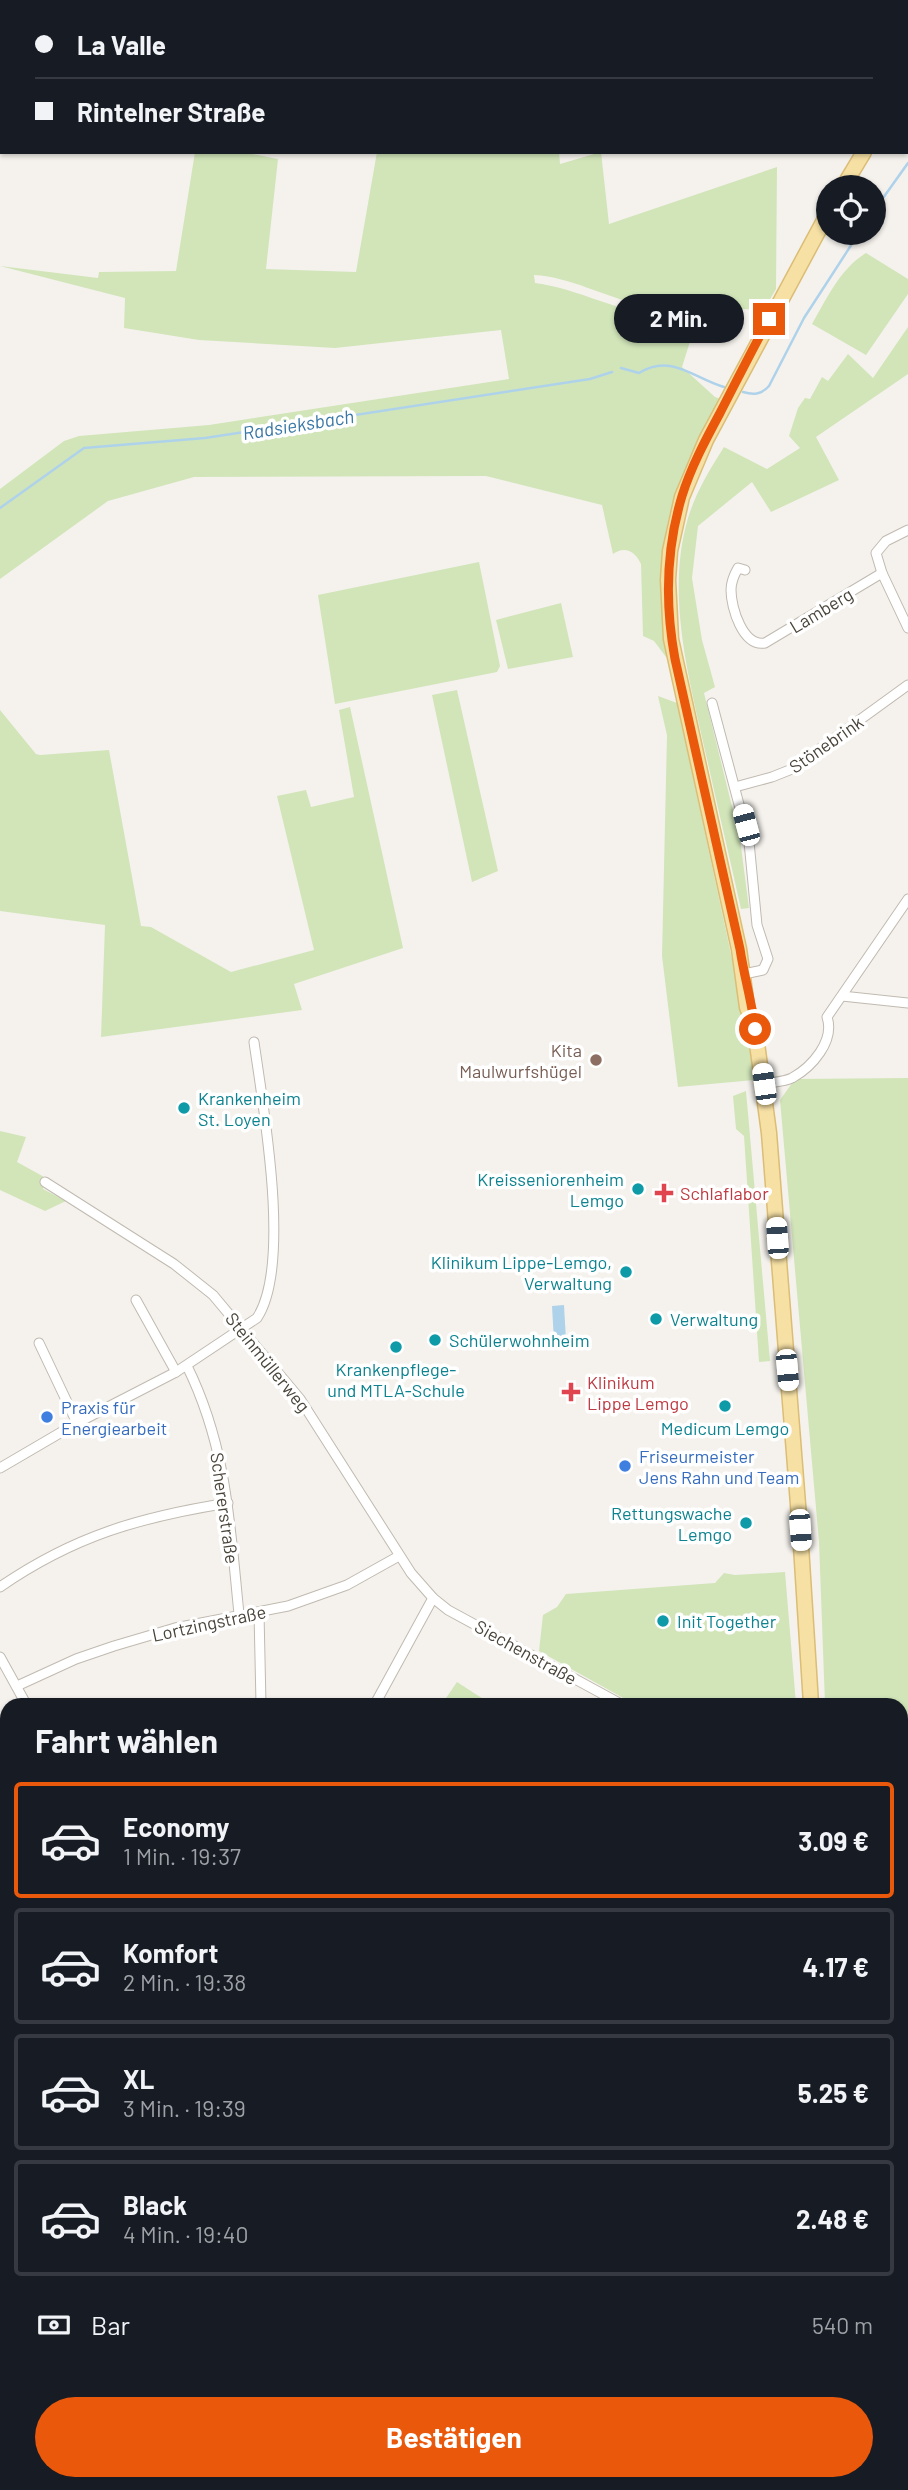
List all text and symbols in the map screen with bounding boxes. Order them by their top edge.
text: La Valle [77,29,166,60]
text: Rintelner Straße [77,96,266,127]
map controls [816,175,886,245]
button: locate [816,175,886,245]
callout: 2 Min. [615,294,744,344]
route end [753,303,785,335]
text: 2 Min. [650,304,708,332]
water label: Radsieksbach [241,404,355,444]
street label: Lamberg [786,583,856,637]
street label: Stönebrink [785,711,867,777]
car [731,802,762,848]
route start [739,1013,771,1045]
place label: Kita Maulwurfshügel [459,1039,582,1082]
marker: Kita Maulwurfshügel [588,1052,604,1068]
car [751,1062,778,1106]
place label: Krankenheim St. Loyen [198,1087,301,1130]
marker: Krankenheim St. Loyen [176,1100,192,1116]
place label: Kreisseniorenheim Lemgo [477,1168,624,1211]
marker: Kreisseniorenheim Lemgo [630,1181,646,1197]
place label: Schlaflabor [680,1182,769,1204]
marker: Schlaflabor [654,1183,674,1203]
car [766,1216,789,1260]
place label: Klinikum Lippe-Lemgo, Verwaltung [431,1251,612,1294]
marker: Klinikum Lippe-Lemgo, Verwaltung [618,1264,634,1280]
street label: Steinmüllerweg [221,1308,315,1416]
place label: Verwaltung [670,1308,758,1330]
marker: Verwaltung [648,1311,664,1327]
place label: Schülerwohnheim [449,1329,590,1351]
marker: Schülerwohnheim [427,1332,443,1348]
marker: Krankenpflege- und MTLA-Schule [388,1339,404,1355]
car [775,1348,800,1392]
place label: Krankenpflege- und MTLA-Schule [327,1358,465,1401]
place label: Klinikum Lippe Lemgo [587,1371,689,1414]
marker: Klinikum Lippe Lemgo [561,1382,581,1402]
place label: Praxis für Energiearbeit [61,1396,167,1439]
marker: Medicum Lemgo [717,1398,733,1414]
marker: Praxis für Energiearbeit [39,1409,55,1425]
place label: Medicum Lemgo [661,1417,789,1439]
place label: Friseurmeister Jens Rahn und Team [639,1445,799,1488]
street label: Schererstraße [206,1451,244,1565]
marker: Friseurmeister Jens Rahn und Team [617,1458,633,1474]
place label: Rettungswache Lemgo [611,1502,732,1545]
car [789,1508,812,1552]
marker: Rettungswache Lemgo [738,1515,754,1531]
street label: Lortzingstraße [150,1600,268,1646]
place label: Init Together [677,1610,777,1632]
marker: Init Together [655,1613,671,1629]
street label: Siechenstraße [471,1615,581,1689]
text: Fahrt wählen [35,1721,218,1759]
icon: car [39,1809,102,1872]
text: Economy [123,1811,229,1842]
text: 3.09 € [798,1825,869,1856]
text: 1 Min. · 19:37 [123,1842,241,1870]
icon: car [39,1935,102,1998]
text: Komfort [123,1937,218,1968]
text: 4.17 € [802,1951,869,1982]
text: 2 Min. · 19:38 [123,1968,246,1996]
icon: car [39,2061,102,2124]
text: XL [123,2063,154,2094]
text: 5.25 € [798,2077,869,2108]
text: 3 Min. · 19:39 [123,2094,246,2122]
icon: car [39,2187,102,2250]
text: Black [123,2189,187,2220]
text: 2.48 € [796,2203,869,2234]
text: 4 Min. · 19:40 [123,2220,248,2248]
icon: cash [35,2306,73,2344]
text: Bar [91,2309,130,2340]
text: 540 m [812,2311,873,2339]
button: Bestätigen [35,2397,873,2477]

